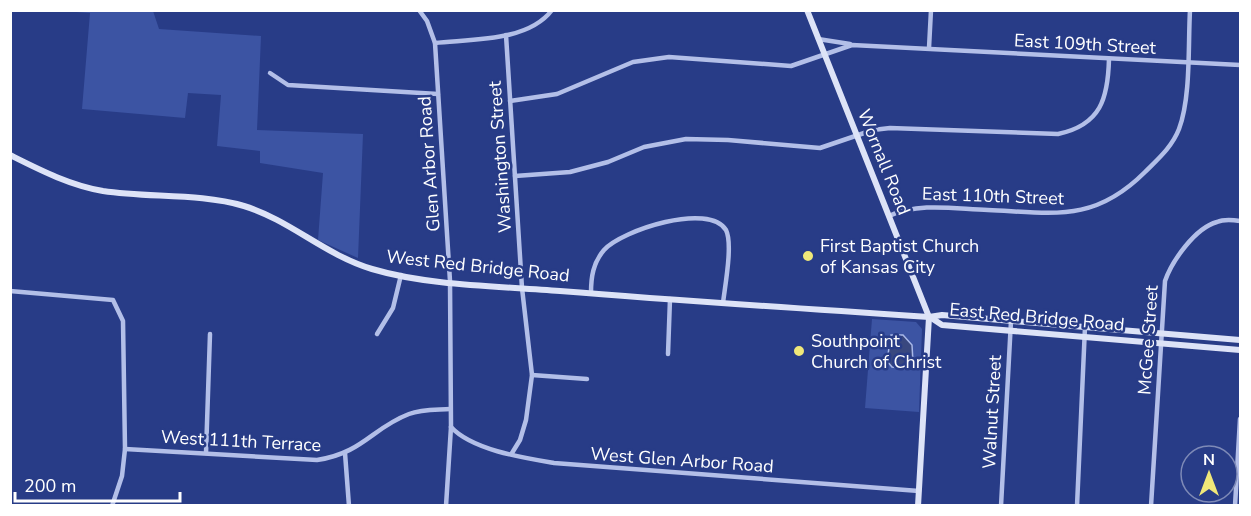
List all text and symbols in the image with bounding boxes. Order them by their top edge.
street label: East 109th Street [1013,28,1157,60]
street label: Washington Street [483,79,517,234]
street label: Glen Arbor Road [412,95,446,233]
street label: Wornall Road [852,106,916,218]
street label: East 110th Street [922,182,1065,210]
place label: First Baptist Church of Kansas City [820,234,979,279]
street label: West Red Bridge Road [385,244,571,288]
marker: First Baptist Church of Kansas City [801,249,815,263]
street label: McGee Street [1132,284,1164,396]
street label: East Red Bridge Road [948,297,1126,337]
place label: Southpoint Church of Christ [811,329,942,374]
marker: Southpoint Church of Christ [792,344,806,358]
street label: Walnut Street [977,354,1007,470]
street label: West 111th Terrace [160,425,322,457]
street label: West Glen Arbor Road [590,442,774,478]
north arrow [1179,444,1239,504]
text: N [1203,449,1215,471]
scale bar [15,465,180,503]
text: 200 m [24,474,76,498]

